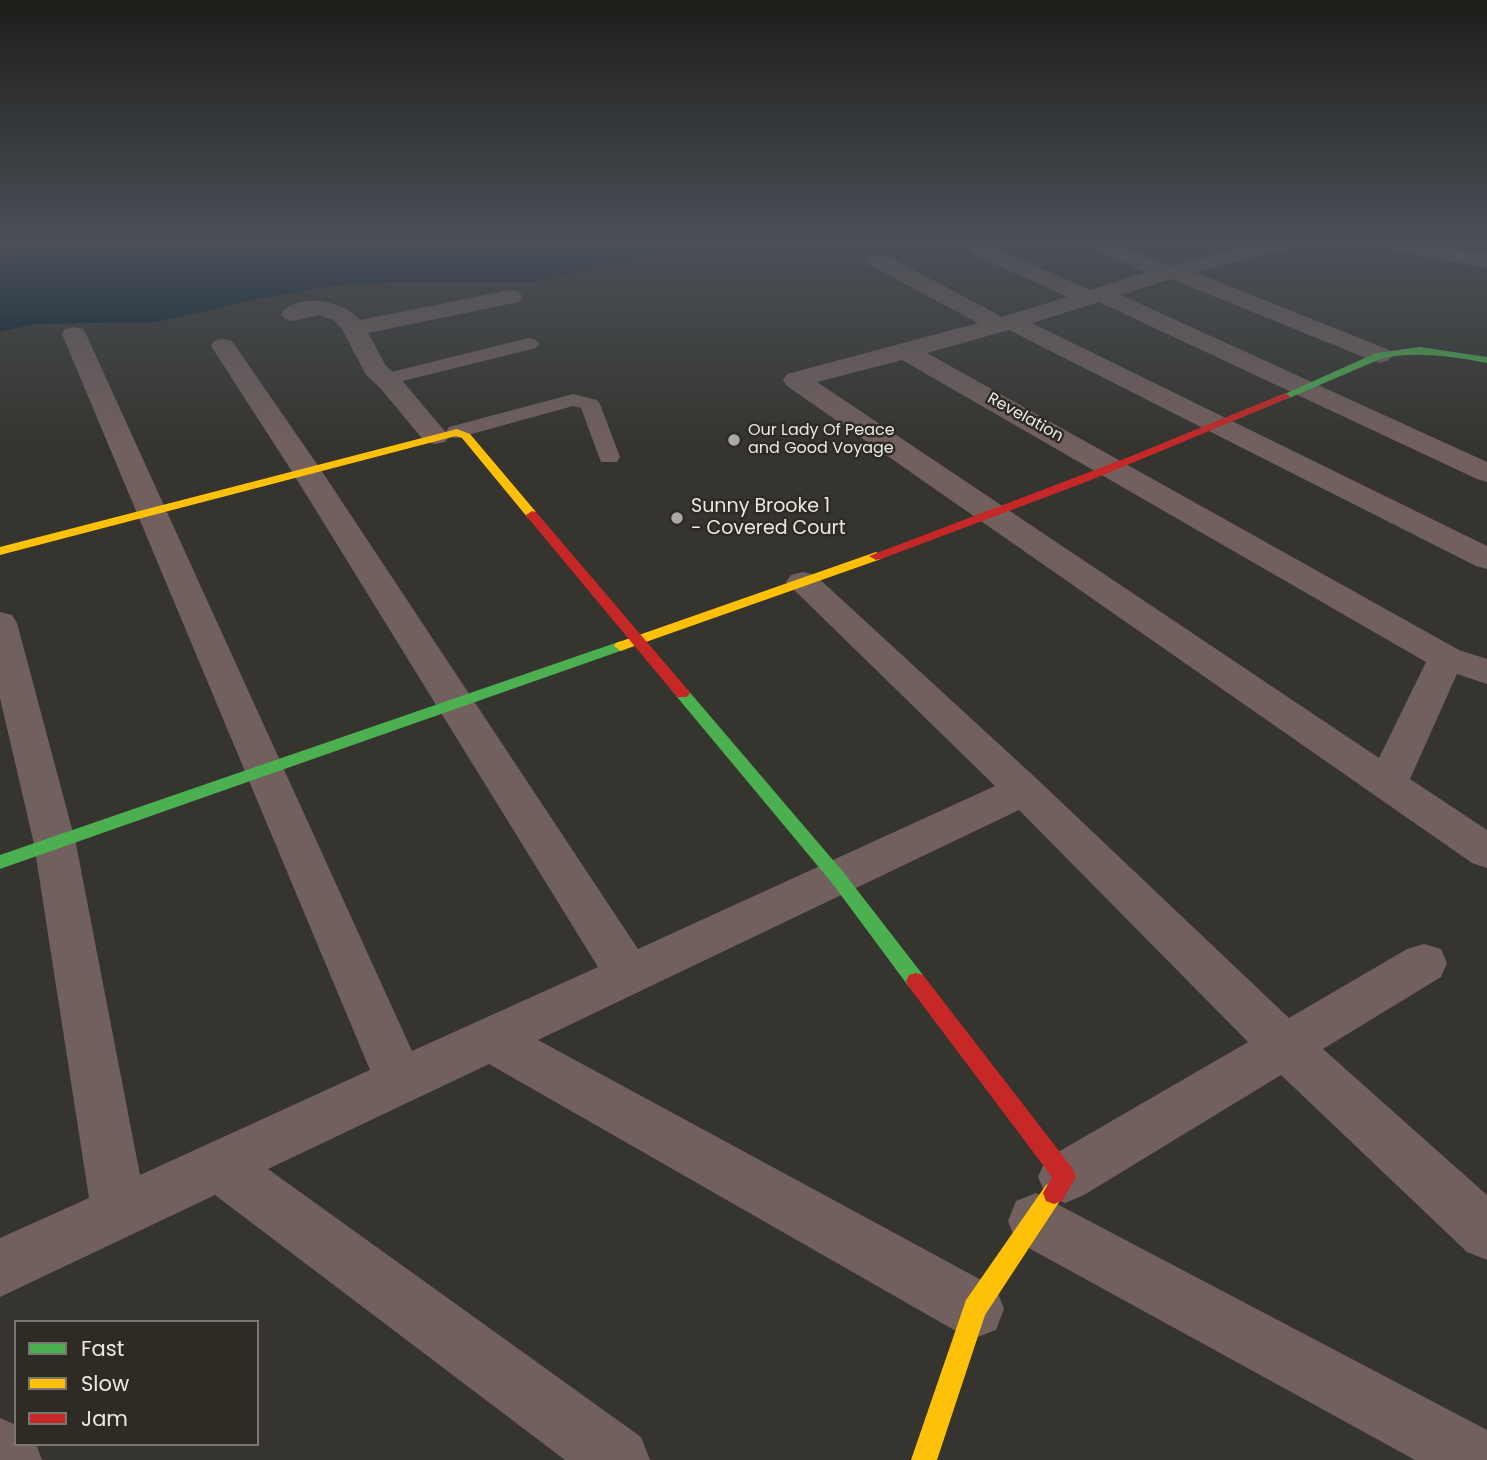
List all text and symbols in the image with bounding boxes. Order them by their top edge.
street label: Revelation [984,389,1066,447]
place label: Our Lady Of Peace and Good Voyage [748,421,895,459]
marker: Our Lady Of Peace and Good Voyage [726,432,742,448]
place label: Sunny Brooke 1 - Covered Court [691,496,846,540]
marker: Sunny Brooke 1 - Covered Court [669,510,685,526]
legend [14,1320,259,1446]
text: Fast [81,1334,124,1363]
text: Slow [81,1369,129,1398]
text: Jam [81,1404,128,1433]

